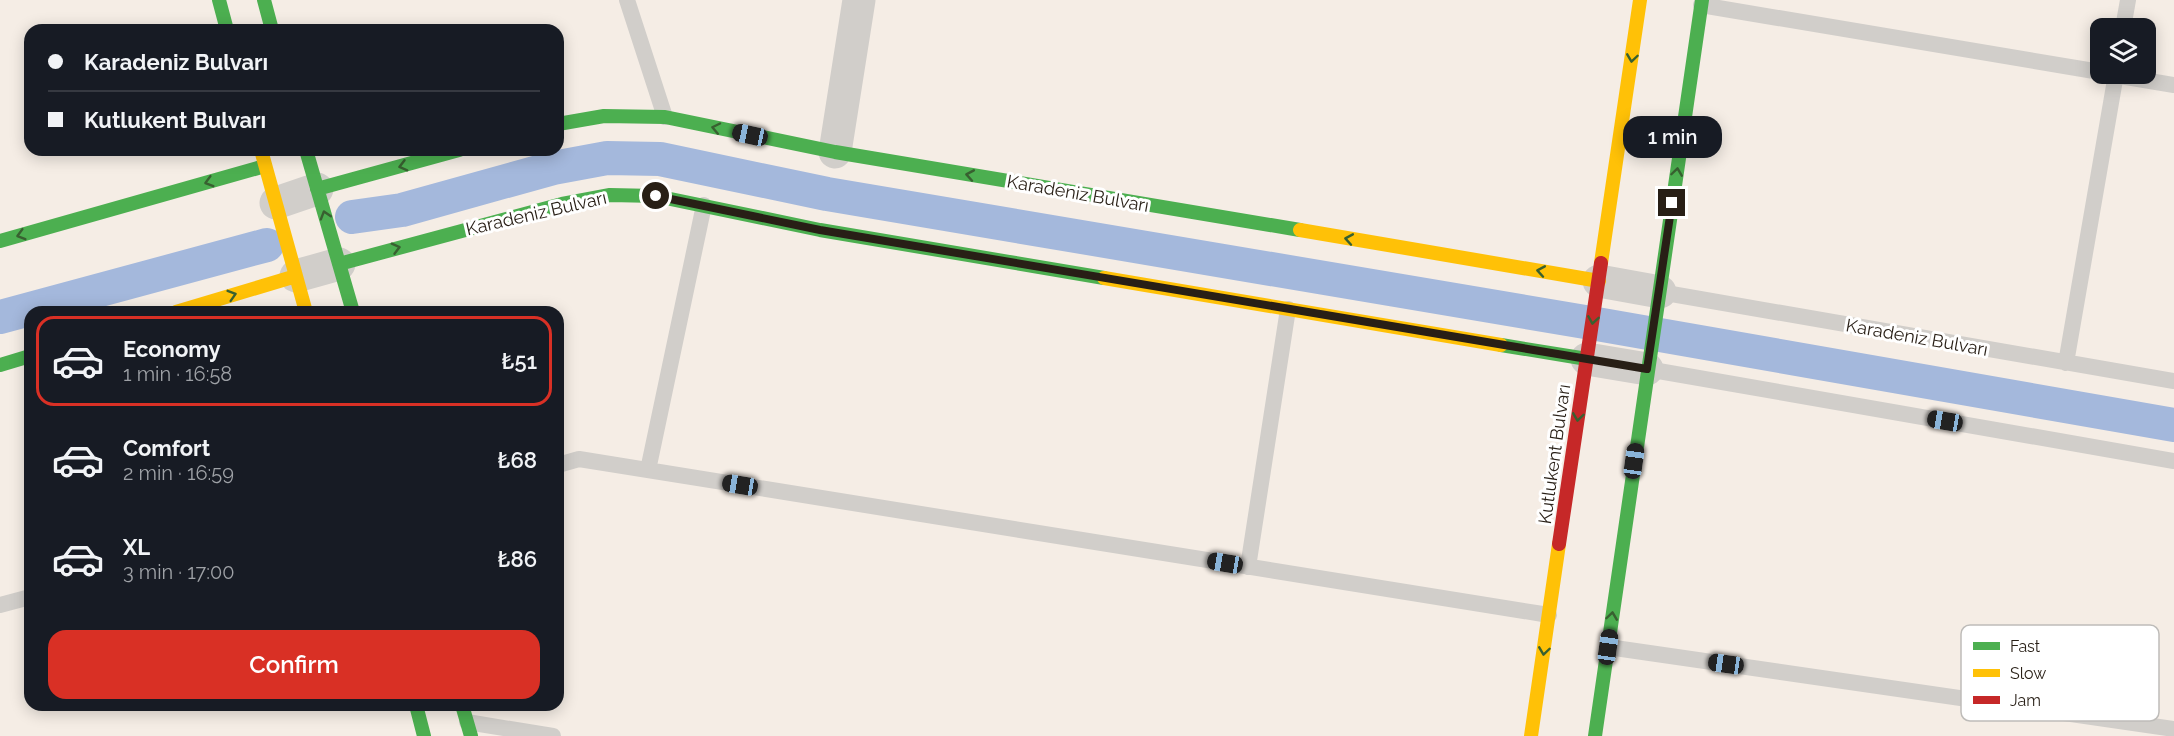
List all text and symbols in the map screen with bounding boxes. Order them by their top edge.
map controls [2090,18,2156,84]
button: layers [2090,18,2156,84]
text: Karadeniz Bulvarı [84,49,268,75]
one-way arrow [1626,53,1638,62]
text: Kutlukent Bulvarı [84,107,266,133]
callout: 1 min [1622,116,1722,158]
one-way arrow [712,122,722,135]
car [731,122,769,148]
text: 1 min [1648,125,1697,149]
one-way arrow [398,158,408,171]
one-way arrow [1670,167,1682,176]
one-way arrow [965,169,975,182]
street label: Karadeniz Bulvarı [1005,170,1151,216]
one-way arrow [204,175,215,187]
route start [642,182,669,209]
street label: Karadeniz Bulvarı [464,187,608,239]
route end [1658,189,1685,216]
one-way arrow [320,210,332,221]
one-way arrow [16,228,27,240]
one-way arrow [1344,233,1354,246]
one-way arrow [390,243,400,256]
one-way arrow [1536,266,1546,278]
one-way arrow [226,290,237,302]
street label: Karadeniz Bulvarı [1844,314,1990,360]
one-way arrow [1587,315,1599,325]
icon: car [51,334,105,388]
text: Economy [123,336,221,362]
text: ₺51 [501,348,537,374]
text: 1 min · 16:58 [123,362,232,386]
street label: Kutlukent Bulvarı [1534,383,1574,525]
car [1926,409,1964,433]
one-way arrow [1573,412,1585,421]
icon: car [51,433,105,487]
text: Comfort [123,435,210,461]
car [1623,442,1645,480]
text: ₺68 [497,447,537,473]
text: 2 min · 16:59 [123,461,234,485]
car [721,473,759,497]
icon: car [51,532,105,586]
text: XL [123,534,150,560]
text: ₺86 [497,546,537,572]
car [1206,551,1244,575]
text: 3 min · 17:00 [123,560,235,584]
one-way arrow [1606,611,1618,620]
legend [1961,625,2159,721]
car [1597,628,1619,666]
button: Confirm [48,630,540,699]
text: Fast [2010,637,2041,656]
one-way arrow [1538,647,1550,656]
car [1707,653,1745,675]
text: Slow [2010,664,2046,683]
text: Jam [2010,691,2041,710]

